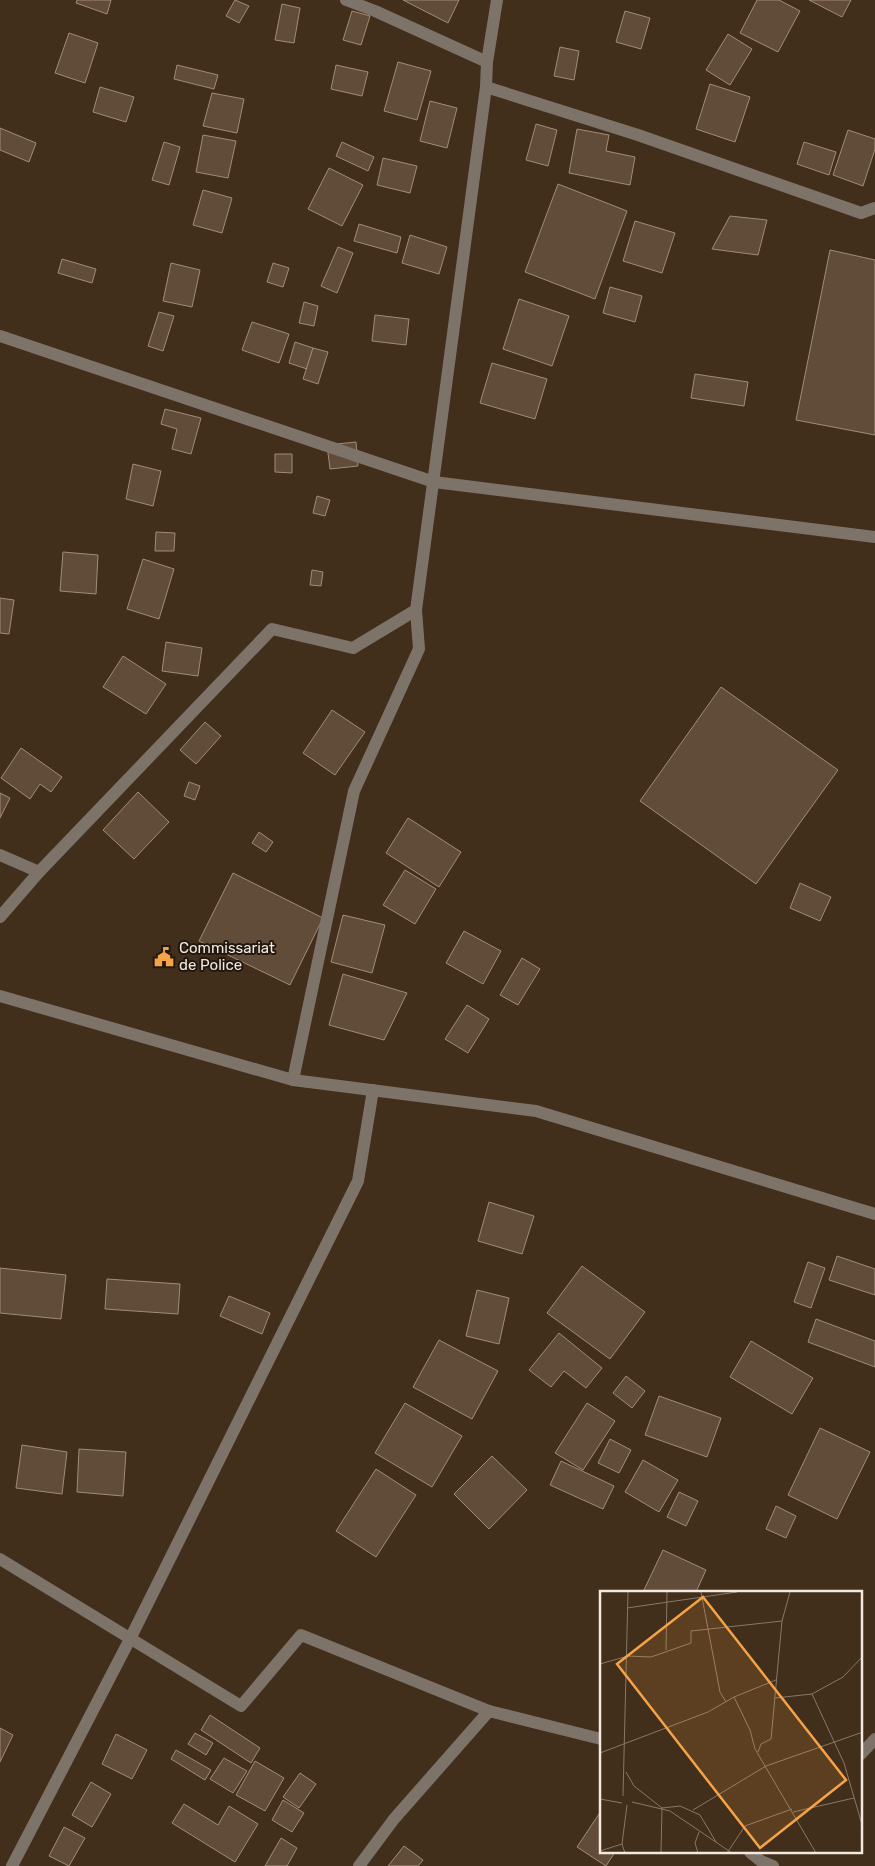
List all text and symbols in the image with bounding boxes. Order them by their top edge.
place label: Commissariat de Police [179,939,275,974]
public building icon: Commissariat de Police [153,946,175,968]
inset map [600,1591,862,1854]

